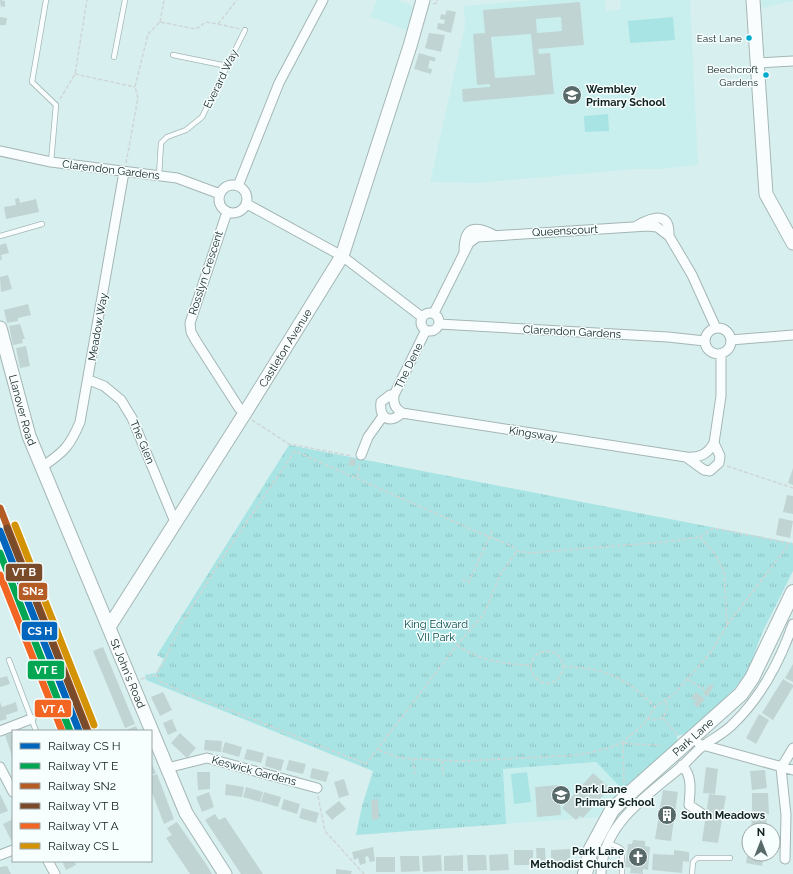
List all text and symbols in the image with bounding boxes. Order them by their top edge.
place label: East Lane [697,33,742,44]
marker: East Lane [744,33,754,43]
street label: Everard Way [201,47,241,111]
place label: Beechcroft Gardens [707,64,759,88]
marker: Beechcroft Gardens [761,70,771,80]
place label: Wembley Primary School [586,83,666,109]
school or university icon: Wembley Primary School [561,84,583,106]
street label: Clarendon Gardens [61,158,161,182]
street label: Queenscourt [532,223,599,239]
street label: Rosslyn Crescent [186,229,226,317]
street label: Meadow Way [86,292,110,362]
street label: Castleton Avenue [256,306,315,390]
street label: Clarendon Gardens [523,323,621,341]
street label: The Dene [392,340,426,391]
street label: Llanover Road [6,373,39,448]
street label: The Glen [127,418,157,466]
street label: Kingsway [508,424,558,444]
line badge: VT B [5,563,43,582]
text: VT B [12,566,37,579]
line badge: SN2 [18,582,48,601]
text: SN2 [22,585,44,598]
park label: King Edward VII Park [404,618,468,644]
line badge: CS H [21,621,58,641]
text: CS H [27,625,53,638]
street label: St John's Road [108,637,148,710]
line badge: VT E [27,660,65,680]
text: VT E [34,664,58,677]
line badge: VT A [34,699,72,718]
text: VT A [41,703,65,716]
street label: Park Lane [670,715,716,759]
legend [12,730,152,862]
text: Railway CS H [48,739,121,753]
street label: Keswick Gardens [210,753,298,789]
text: Railway VT E [48,759,118,773]
text: Railway SN2 [48,779,116,793]
place label: Park Lane Primary School [575,783,655,809]
school or university icon: Park Lane Primary School [550,784,572,806]
text: Railway VT B [48,799,119,813]
building icon: South Meadows [656,804,678,826]
place label: South Meadows [681,809,766,822]
text: Railway VT A [48,819,119,833]
north arrow [741,822,781,862]
text: N [757,826,765,839]
text: Railway CS L [48,839,119,853]
place label: Park Lane Methodist Church [530,845,624,871]
church icon: Park Lane Methodist Church [627,846,649,868]

